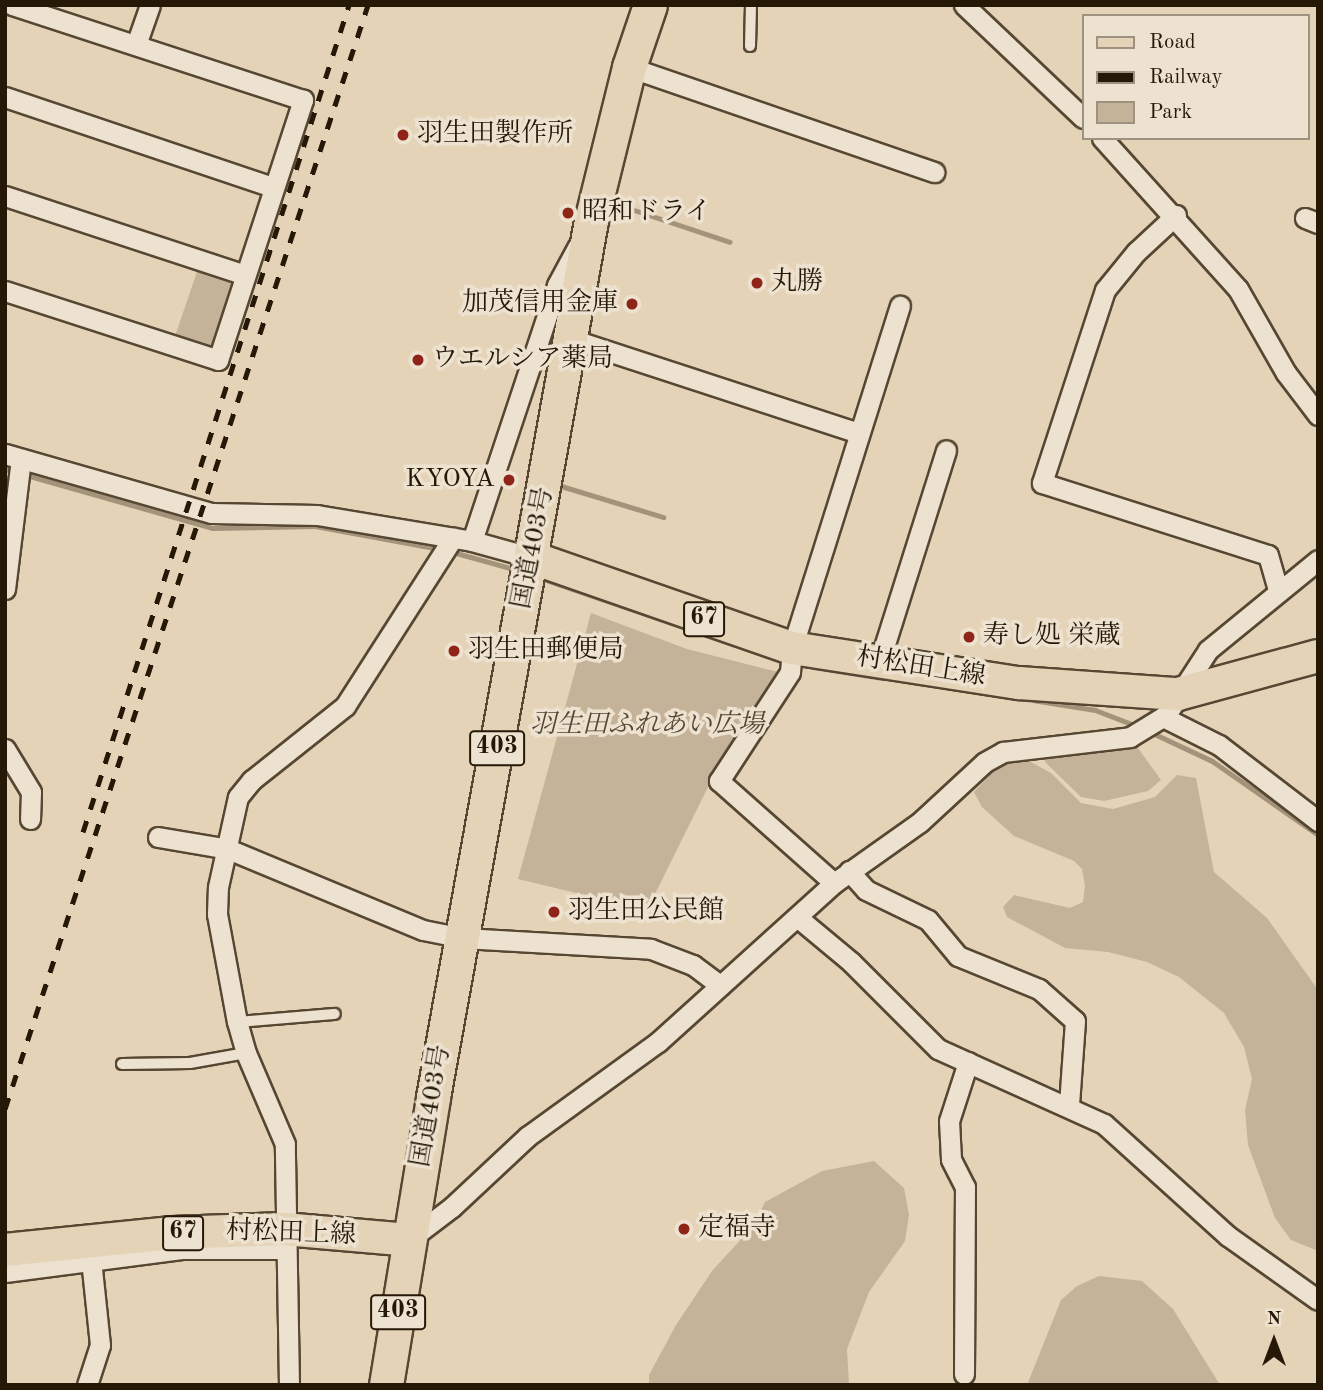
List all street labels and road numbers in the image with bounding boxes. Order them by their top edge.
street label: 国道403号 [507,485,561,611]
road number: 67 [683,598,725,640]
street label: 村松田上線 [854,642,988,694]
road number: 403 [469,728,525,768]
street label: 国道403号 [406,1043,458,1169]
road number: 67 [162,1212,204,1254]
street label: 村松田上線 [225,1216,357,1252]
road number: 403 [370,1292,426,1332]

